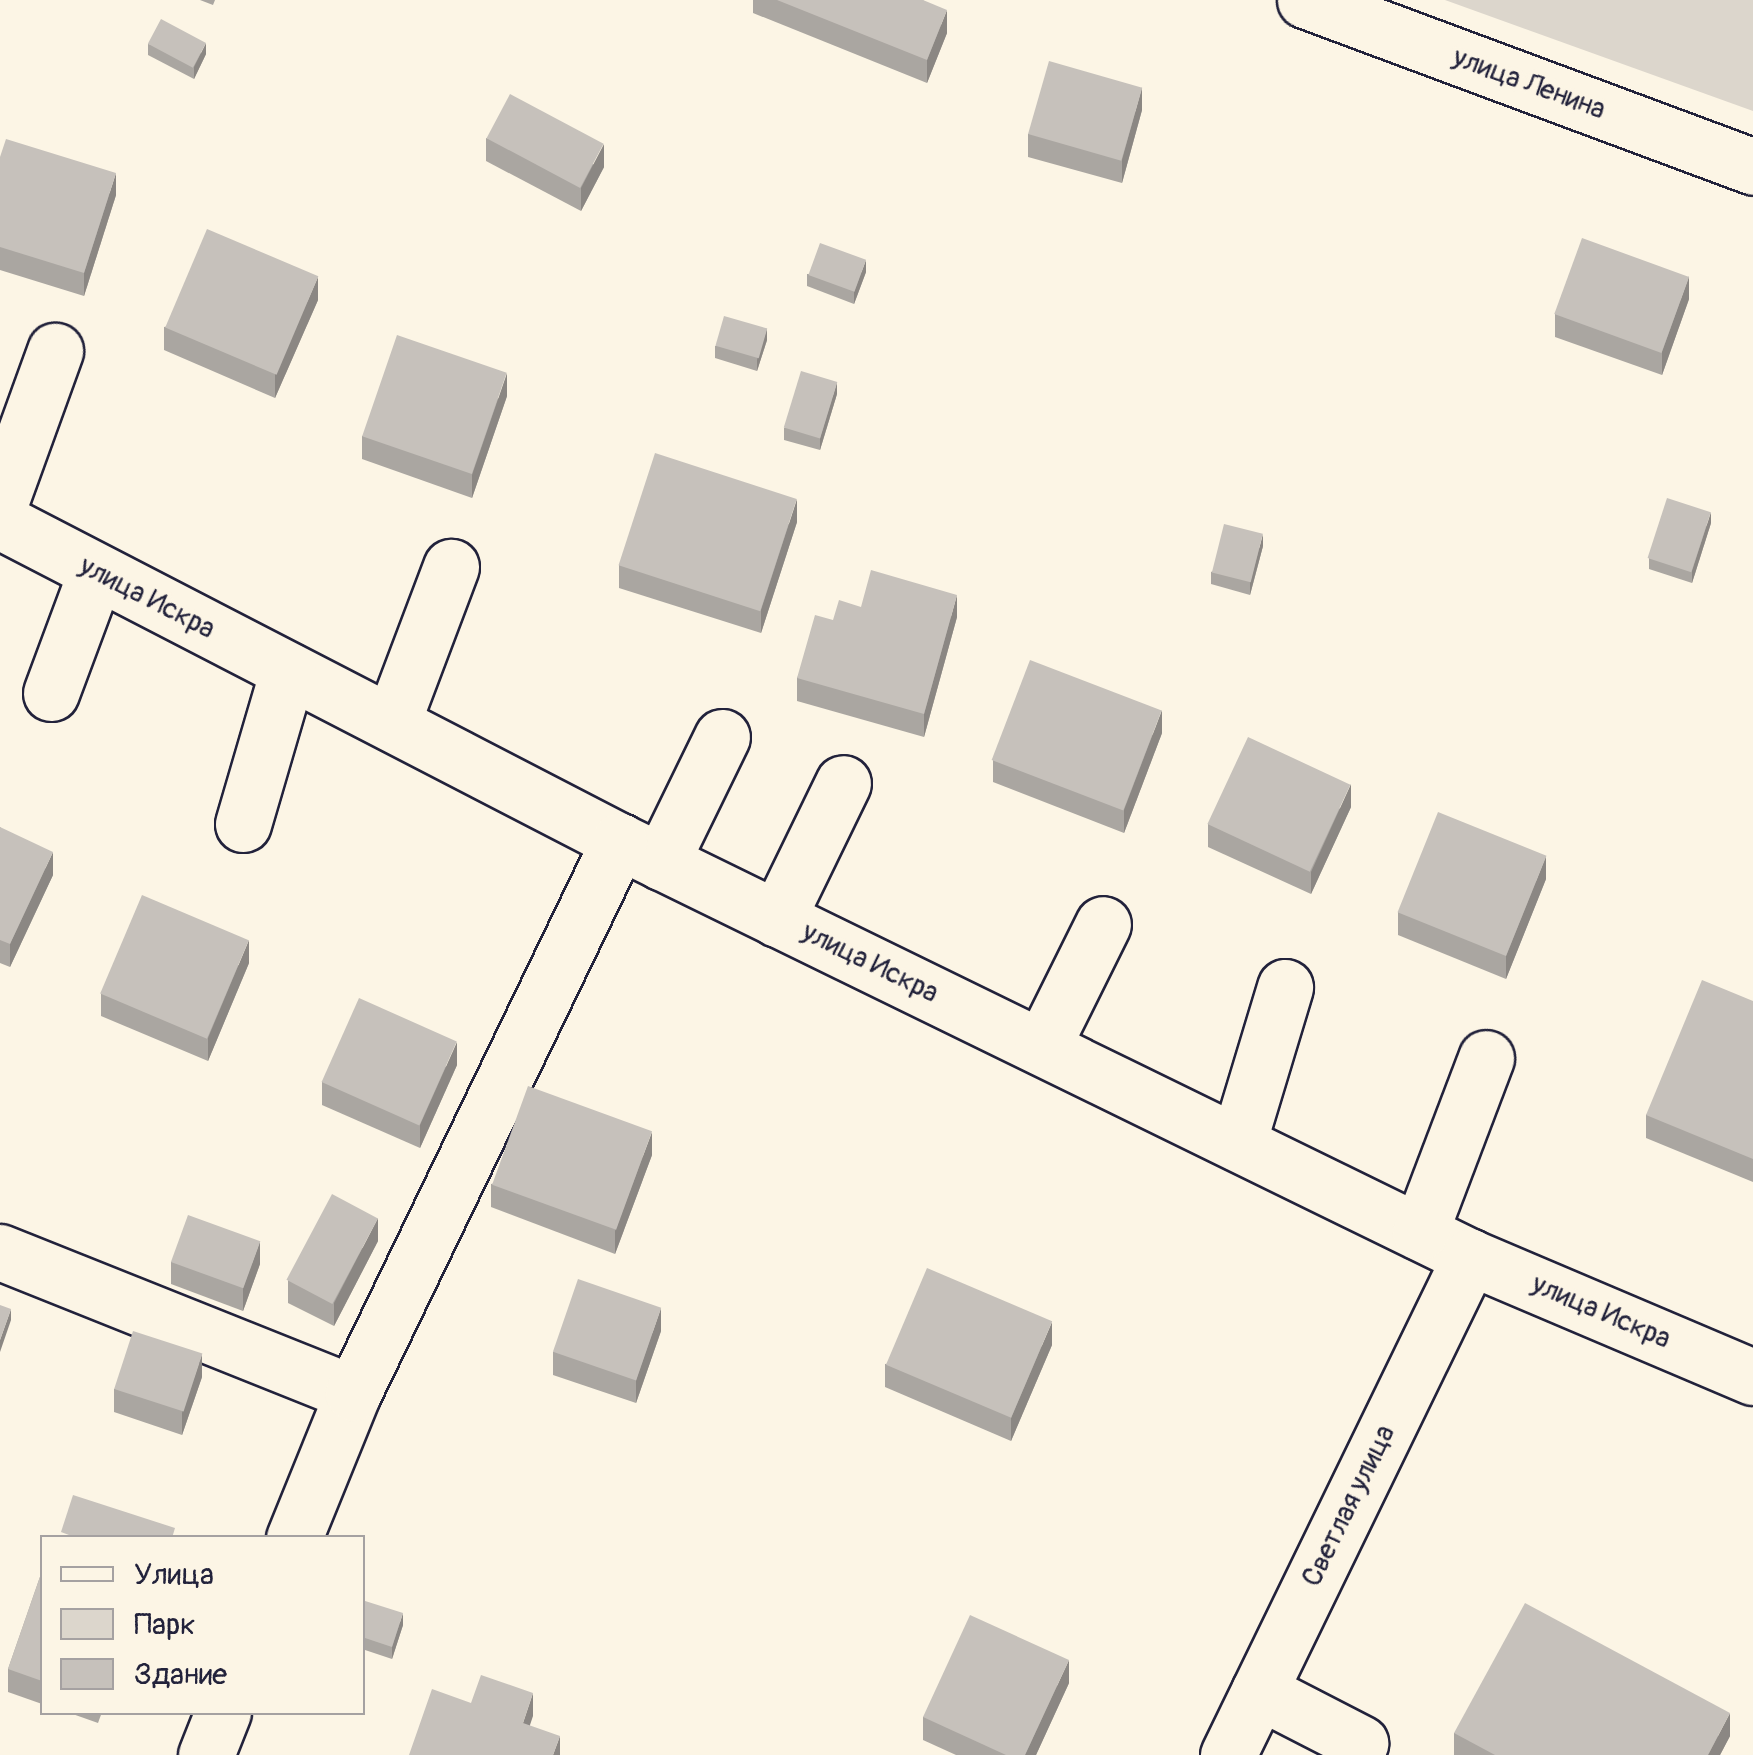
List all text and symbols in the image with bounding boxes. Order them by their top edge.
street label: улица Ленина [1448,41,1610,127]
street label: улица Искра [74,550,220,646]
street label: улица Искра [796,916,944,1010]
street label: улица Искра [1527,1268,1675,1356]
street label: Светлая улица [1295,1420,1403,1592]
legend [40,1535,365,1715]
text: Улица [134,1556,214,1593]
text: Парк [134,1606,196,1643]
text: Здание [134,1656,227,1693]

